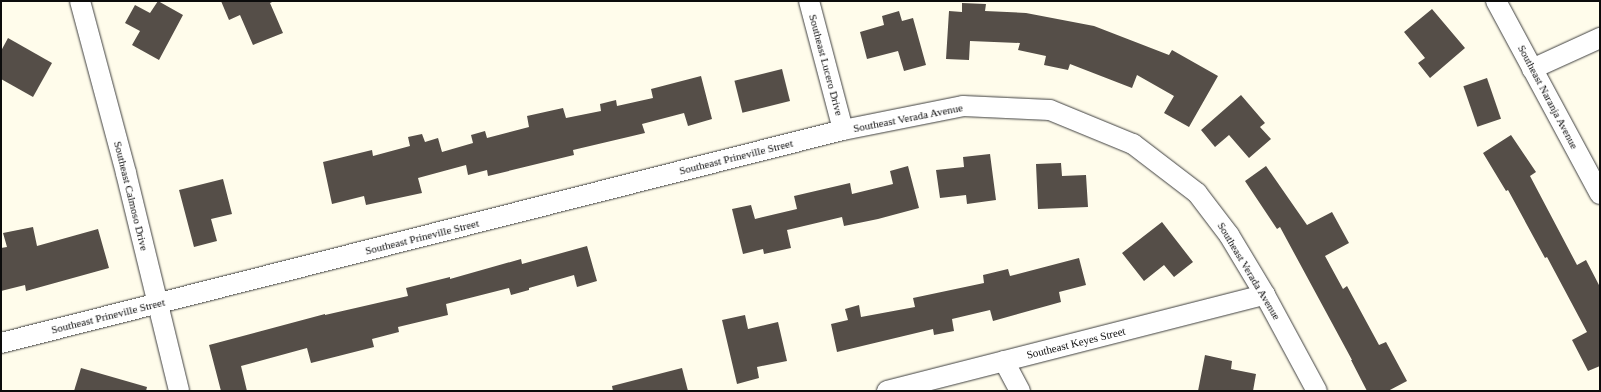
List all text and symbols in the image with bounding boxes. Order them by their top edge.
street label: Southeast Lucero Drive [806,13,846,117]
street label: Southeast Naranja Avenue [1515,42,1581,152]
street label: Southeast Verada Avenue [852,101,964,135]
street label: Southeast Prineville Street [678,136,794,178]
street label: Southeast Calmoso Drive [111,140,151,252]
street label: Southeast Prineville Street [364,216,480,258]
street label: Southeast Verada Avenue [1214,220,1284,322]
street label: Southeast Prineville Street [50,295,166,337]
street label: Southeast Keyes Street [1025,324,1127,362]

